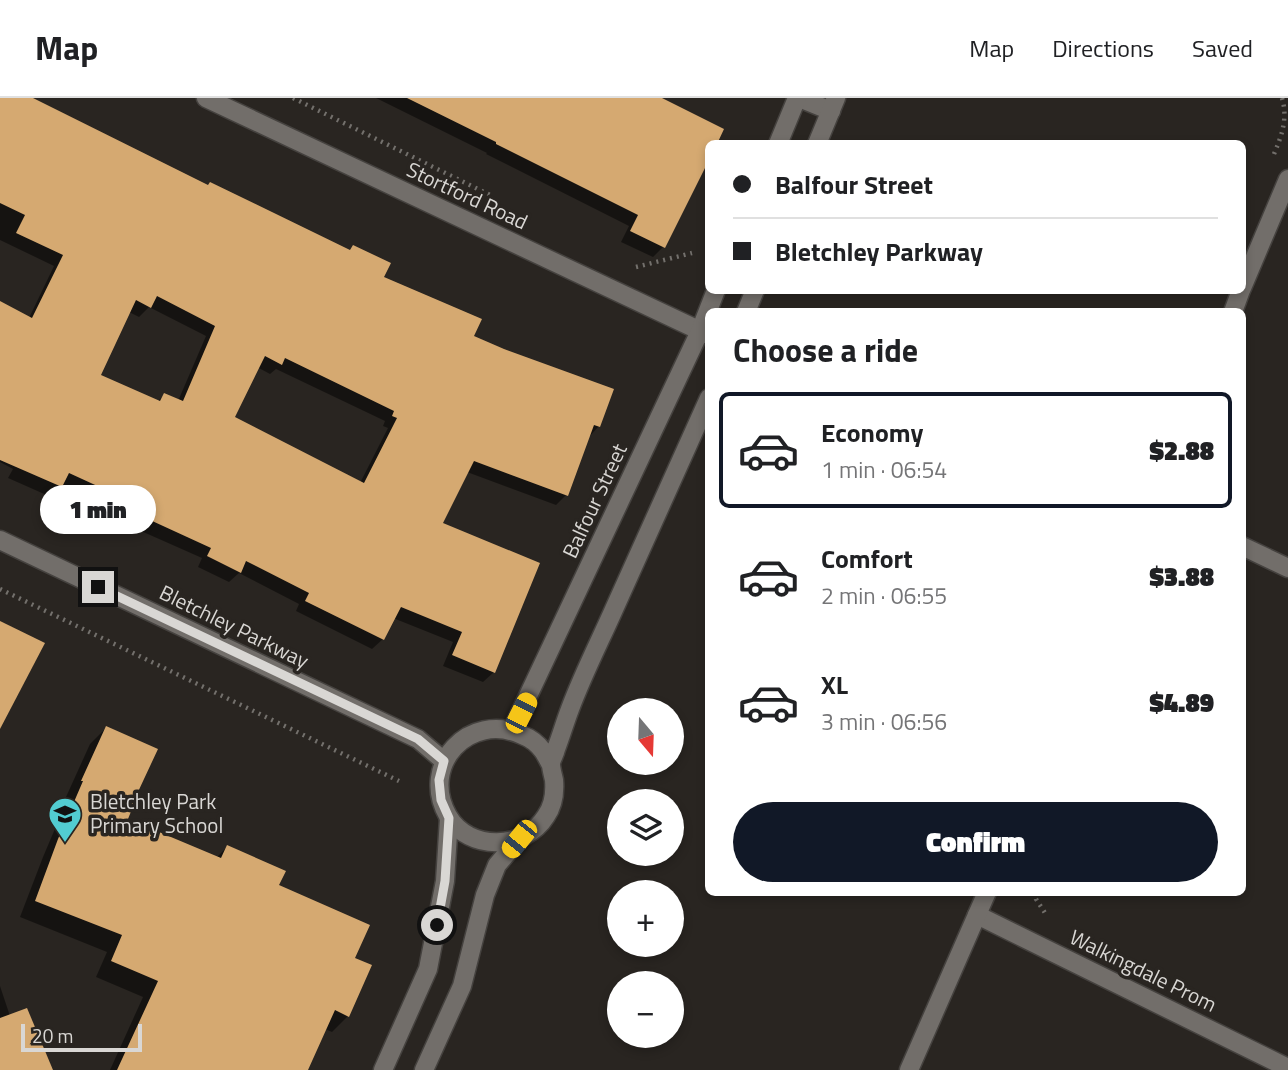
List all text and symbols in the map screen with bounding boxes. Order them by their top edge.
text: Map [35,23,98,73]
text: Map [969,30,1014,66]
text: Directions [1052,30,1154,66]
text: Saved [1192,30,1253,66]
street label: Stortford Road [402,153,533,237]
text: Balfour Street [775,165,933,204]
text: Bletchley Parkway [775,232,983,271]
text: Choose a ride [733,326,918,374]
text: Economy [821,413,923,452]
icon: car [737,419,800,482]
text: $2.88 [1149,431,1214,470]
street label: Balfour Street [554,437,635,563]
text: 1 min · 06:54 [821,452,947,487]
callout: 1 min [40,486,156,534]
text: 1 min [69,492,127,527]
text: Comfort [821,539,913,578]
icon: car [737,545,800,608]
text: $3.88 [1149,557,1214,596]
route end [82,571,114,603]
street label: Bletchley Parkway [154,576,315,676]
text: 2 min · 06:55 [821,578,947,613]
text: XL [821,665,848,704]
icon: car [737,671,800,734]
text: $4.89 [1149,683,1214,722]
car [503,690,540,736]
north arrow [607,698,684,775]
map controls [607,698,684,1048]
text: 3 min · 06:56 [821,704,947,739]
place label: Bletchley Park Primary School [90,785,223,841]
button: layers [607,789,684,866]
school or university icon: Bletchley Park Primary School [46,795,84,844]
button: Confirm [733,802,1218,882]
car [498,816,541,862]
button: + [607,880,684,957]
route start [421,909,453,941]
street label: Walkingdale Prom [1064,921,1222,1020]
button: − [607,971,684,1048]
scale bar [21,1021,142,1053]
text: 20 m [32,1021,73,1050]

